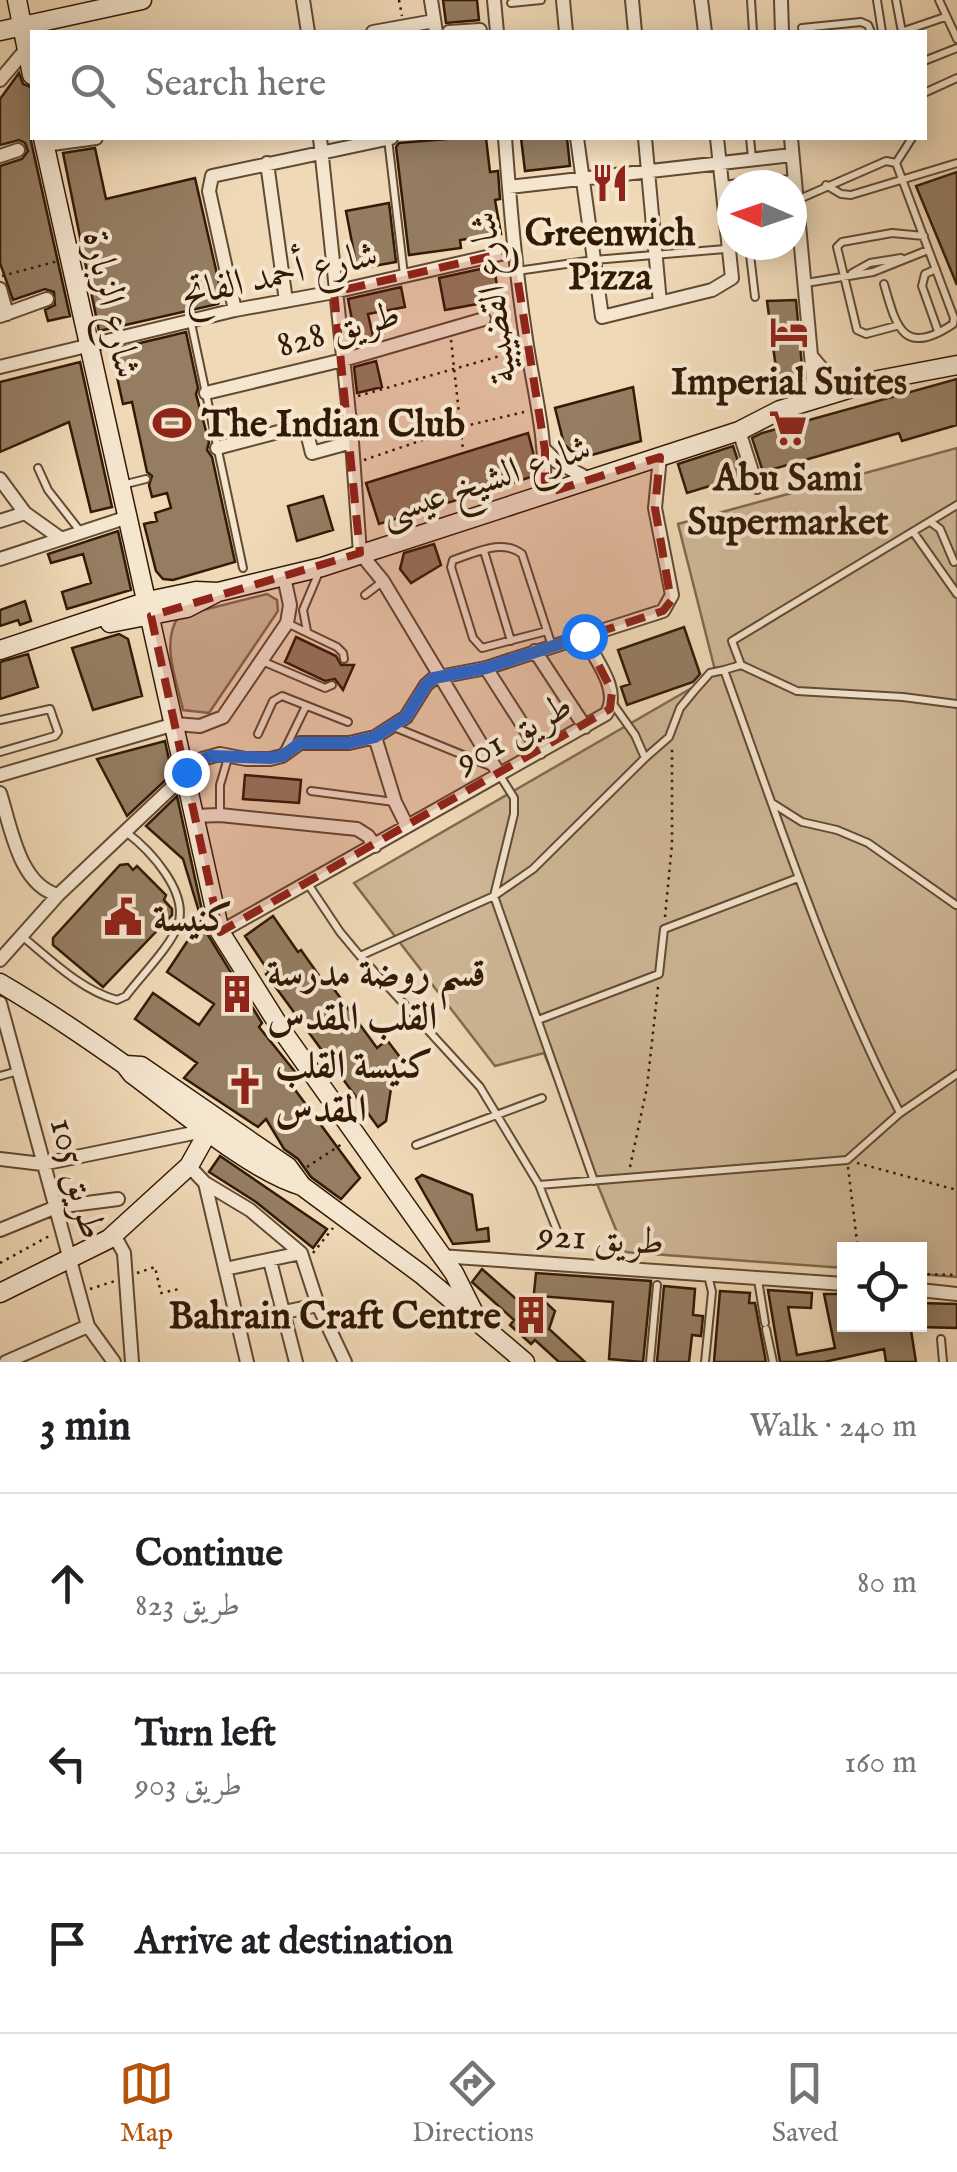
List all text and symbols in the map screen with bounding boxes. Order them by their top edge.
search box [30,30,927,140]
icon: search [65,58,120,113]
text: Search here [145,61,326,109]
restaurant icon: Greenwich Pizza [589,162,631,204]
north arrow [717,170,807,260]
street label: شارع القضيبية [461,208,533,387]
place label: Greenwich Pizza [525,211,696,303]
street label: شارع الزبارة [66,226,150,384]
street label: شارع أحمد الفاتح [176,227,383,325]
street label: طريق 828 [272,291,406,370]
hotel icon: Imperial Suites [768,311,810,353]
place label: Imperial Suites [671,360,907,408]
sports icon: The Indian Club [151,402,193,444]
place label: The Indian Club [201,402,465,450]
supermarket icon: Abu Sami Supermarket [767,407,809,449]
street label: شارع الشيخ عيسى [374,425,600,545]
place label: Abu Sami Supermarket [687,456,889,548]
route start [562,614,608,660]
street label: طريق 901 [446,683,582,787]
route end [164,750,210,796]
public building icon: كنيسة [102,896,144,938]
place label: كنيسة [153,896,233,944]
place label: قسم روضة مدرسة القلب المقدس [267,951,486,1043]
building icon: قسم روضة مدرسة القلب المقدس [216,973,258,1015]
place label: كنيسة القلب المقدس [275,1043,433,1135]
church icon: كنيسة القلب المقدس [224,1065,266,1107]
street label: طريق 105 [37,1113,115,1245]
street label: طريق 921 [535,1212,665,1268]
map controls [837,1242,927,1332]
button: locate [837,1242,927,1332]
place label: Bahrain Craft Centre [168,1294,502,1342]
building icon: Bahrain Craft Centre [510,1294,552,1336]
text: 3 min [40,1401,131,1454]
text: Walk · 240 m [750,1407,917,1448]
text: Continue [135,1531,283,1579]
icon: ahead [40,1556,95,1611]
text: 80 m [857,1563,917,1604]
text: طريق 823 [135,1586,240,1627]
text: Turn left [135,1711,276,1759]
icon: left [40,1736,95,1791]
text: 160 m [844,1743,917,1784]
text: طريق 903 [135,1766,242,1807]
icon: arrive [40,1916,95,1971]
text: Arrive at destination [135,1919,453,1967]
tab: Map [119,2056,174,2151]
tab: Directions [412,2056,534,2151]
tab: Saved [772,2056,838,2151]

